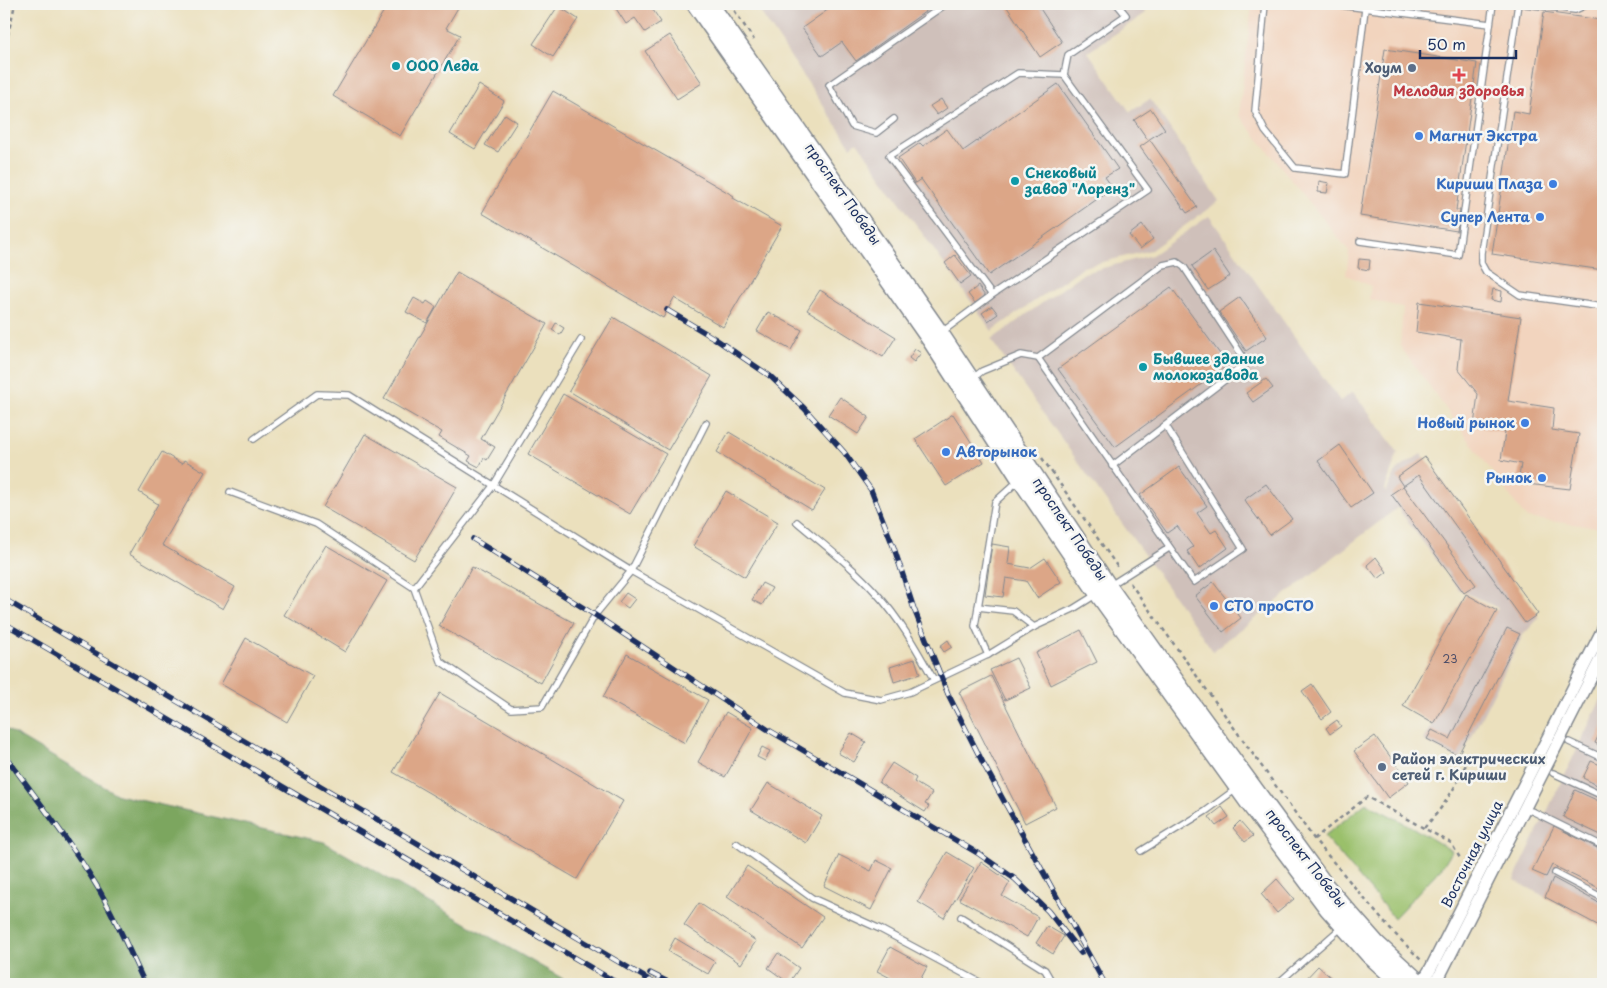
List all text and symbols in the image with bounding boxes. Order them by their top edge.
scale bar [1420,28,1516,60]
text: 50 m [1427,32,1466,55]
place label: ООО Леда [406,55,480,76]
place label: Хоум [1365,57,1402,78]
marker: ООО Леда [390,60,402,72]
marker: Хоум [1406,62,1418,74]
marker: Мелодия здоровья [1453,69,1465,81]
place label: Мелодия здоровья [1393,80,1525,101]
place label: Магнит Экстра [1429,125,1538,146]
marker: Магнит Экстра [1413,130,1425,142]
street label: проспект Победы [800,138,887,249]
place label: Снековый завод "Лоренз" [1024,162,1135,199]
place label: Кириши Плаза [1436,173,1543,194]
marker: Снековый завод "Лоренз" [1009,175,1021,187]
marker: Кириши Плаза [1547,178,1559,190]
place label: Супер Лента [1441,206,1530,227]
marker: Супер Лента [1534,211,1546,223]
place label: Бывшее здание молокозавода [1153,348,1265,385]
marker: Бывшее здание молокозавода [1137,361,1149,373]
place label: Новый рынок [1417,412,1515,433]
marker: Новый рынок [1519,417,1531,429]
place label: Авторынок [956,441,1037,462]
marker: Авторынок [940,446,952,458]
place label: Рынок [1486,467,1532,488]
marker: Рынок [1536,472,1548,484]
street label: проспект Победы [1028,473,1113,585]
place label: СТО проСТО [1224,595,1314,616]
marker: СТО проСТО [1208,600,1220,612]
house number: 23 [1443,650,1457,667]
place label: Район электрических сетей г. Кириши [1392,748,1546,785]
marker: Район электрических сетей г. Кириши [1376,761,1388,773]
street label: Восточная улица [1435,796,1508,911]
street label: проспект Победы [1261,804,1352,912]

